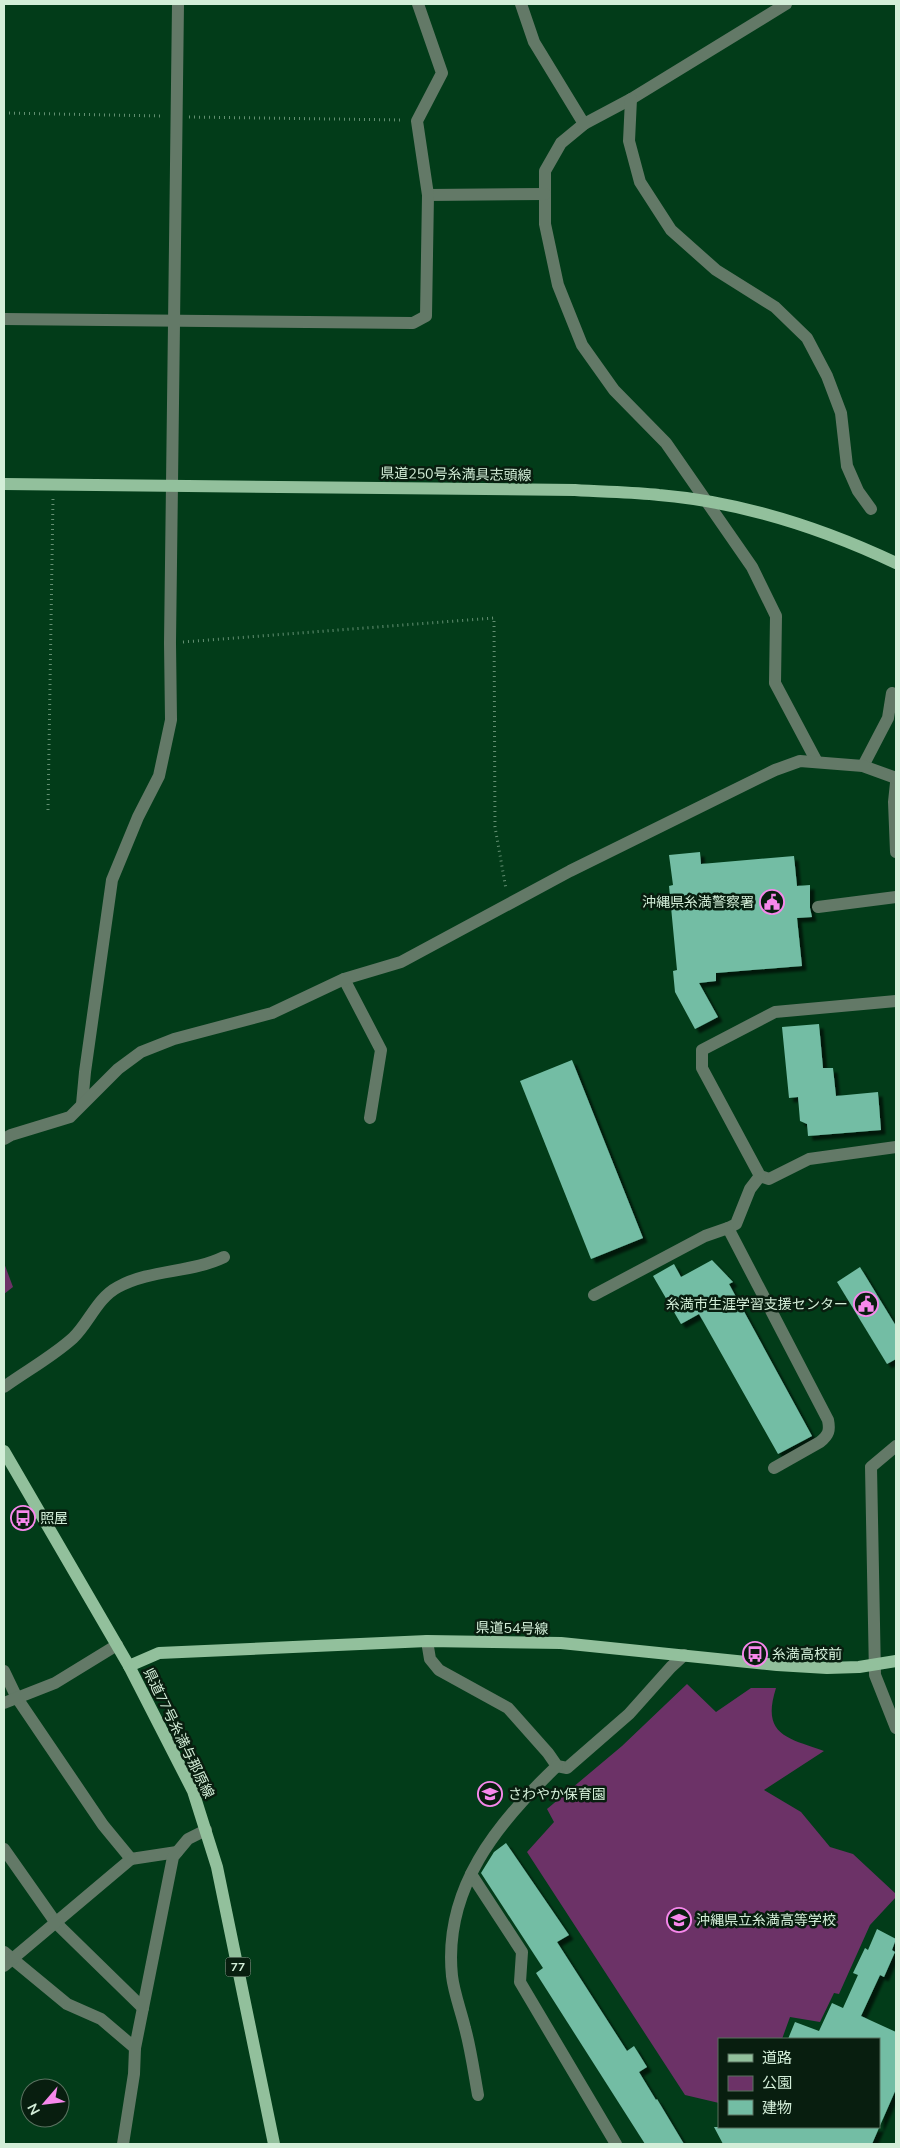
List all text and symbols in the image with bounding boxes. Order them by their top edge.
street label: 県道250号糸満具志頭線 [380,464,532,484]
public building icon: 沖縄県糸満警察署 [759,889,785,915]
place label: 沖縄県糸満警察署 [642,893,754,911]
public building icon: 糸満市生涯学習支援センター [853,1291,879,1317]
place label: 糸満市生涯学習支援センター [666,1295,848,1313]
bus stop icon: 照屋 [10,1505,36,1531]
place label: 照屋 [40,1509,68,1527]
street label: 県道54号線 [475,1618,549,1638]
bus stop icon: 糸満高校前 [742,1641,768,1667]
place label: 糸満高校前 [772,1645,842,1663]
street label: 県道77号糸満与那原線 [140,1665,218,1801]
school or university icon: さわやか保育園 [477,1781,503,1807]
place label: さわやか保育園 [508,1785,606,1803]
school or university icon: 沖縄県立糸満高等学校 [666,1907,692,1933]
place label: 沖縄県立糸満高等学校 [696,1911,836,1929]
road number: 77 [226,1958,250,1976]
legend [718,2038,880,2128]
text: 道路 [762,2048,792,2067]
text: 公園 [762,2073,792,2092]
north arrow [20,2078,70,2128]
text: 建物 [762,2098,792,2117]
text: N [23,2100,44,2118]

